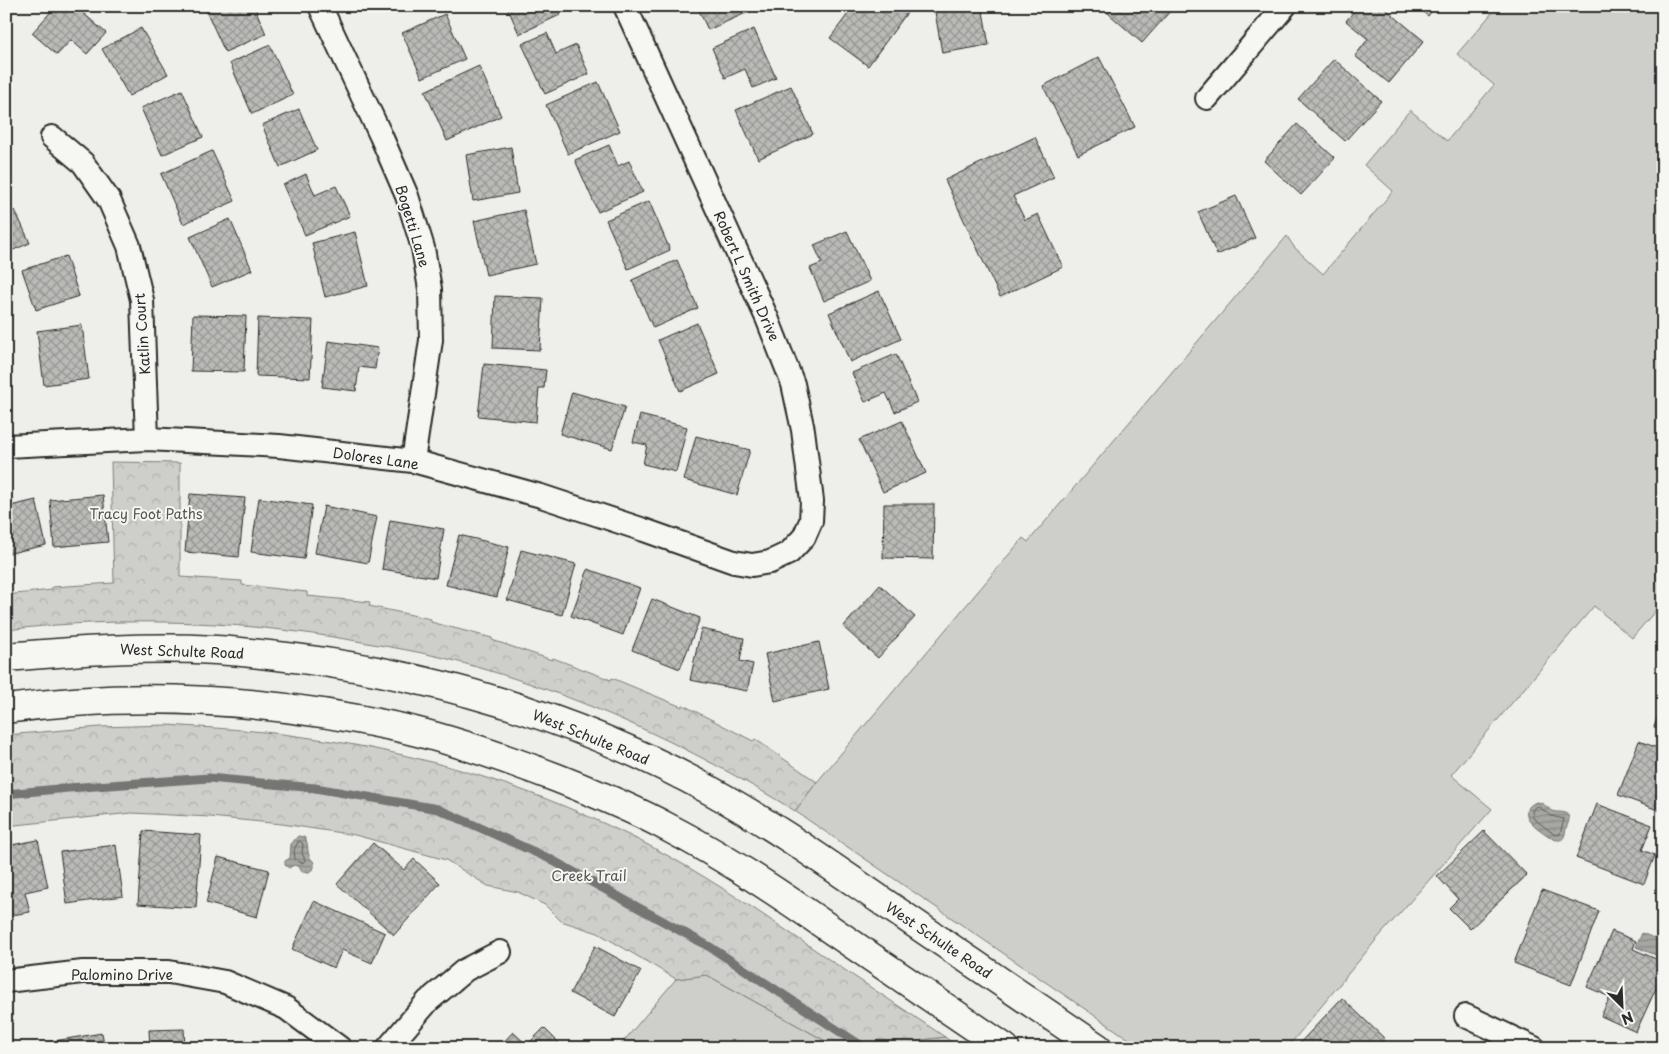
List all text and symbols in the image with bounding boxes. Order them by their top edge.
street label: Bogetti Lane [391,182,436,270]
street label: Robert L Smith Drive [709,208,785,344]
street label: Katlin Court [129,292,155,375]
street label: Dolores Lane [332,442,421,474]
park label: Tracy Foot Paths [90,503,202,524]
street label: West Schulte Road [119,638,245,664]
street label: West Schulte Road [529,704,653,770]
park label: Creek Trail [551,865,627,886]
street label: West Schulte Road [882,897,996,983]
street label: Palomino Drive [71,964,173,985]
north arrow [1596,982,1646,1032]
text: N [1618,1006,1637,1030]

